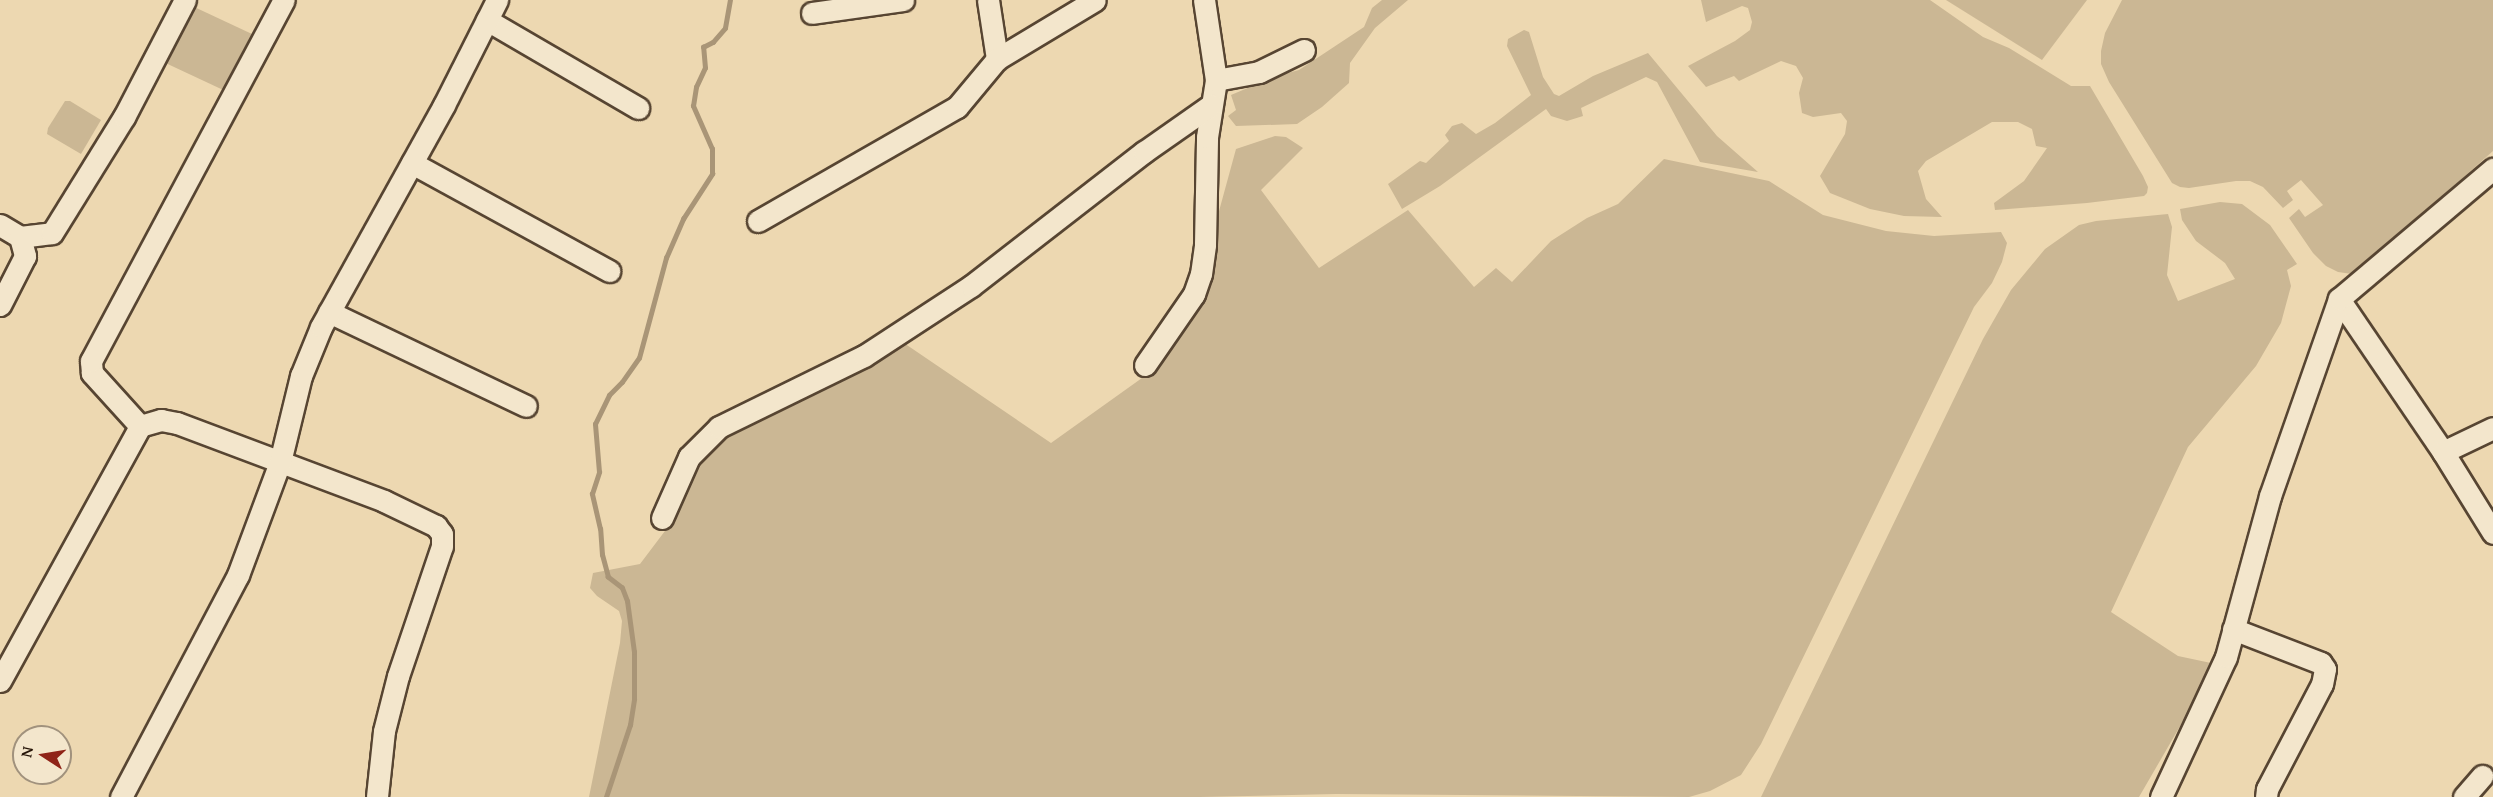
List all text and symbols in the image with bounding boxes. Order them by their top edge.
north arrow [12,725,72,785]
text: N [13,744,39,759]

